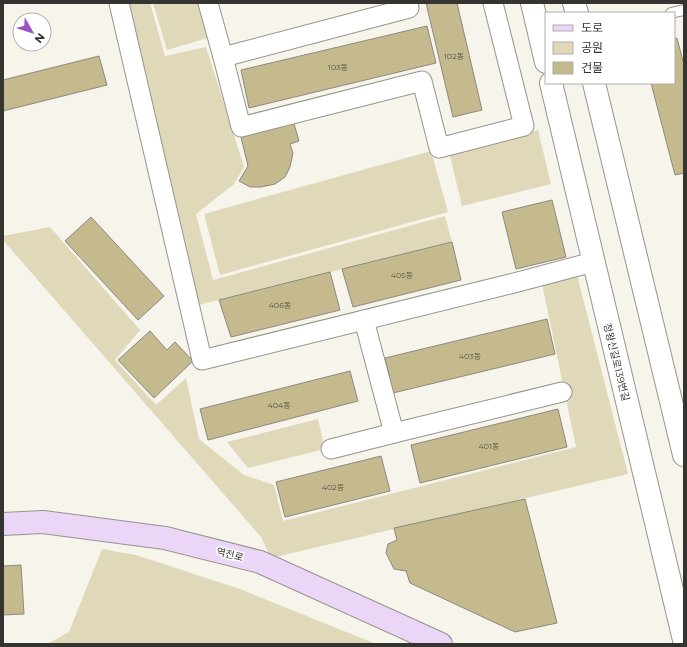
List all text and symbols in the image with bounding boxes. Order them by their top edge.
north arrow [12,12,52,52]
legend [545,12,675,84]
text: 도로 [581,20,603,35]
text: N [32,30,48,46]
text: 공원 [581,40,603,55]
house number: 102동 [444,51,464,61]
text: 건물 [581,60,603,75]
house number: 103동 [328,62,348,72]
house number: 405동 [391,270,413,280]
house number: 406동 [269,300,291,310]
street label: 정왕신길로139번길 [601,322,632,402]
house number: 403동 [459,351,481,361]
house number: 404동 [267,400,291,410]
house number: 401동 [479,441,499,451]
house number: 402동 [322,482,344,492]
street label: 역전로 [215,545,245,564]

